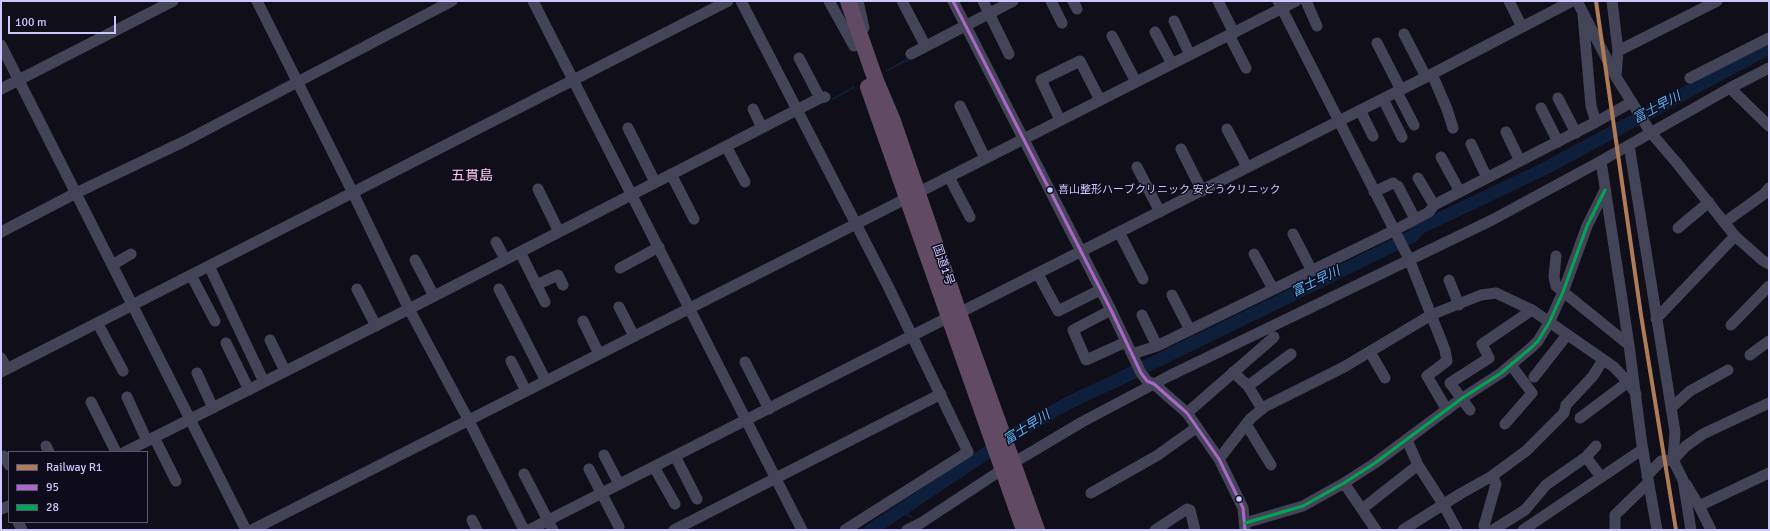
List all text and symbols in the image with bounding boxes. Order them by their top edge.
scale bar [10,8,118,34]
text: 100 m [15,15,47,30]
water label: 富士早川 [1630,89,1684,127]
district label: 五貫島 [451,168,493,184]
place label: 喜山整形ハーブクリニック 安どうクリニック [1058,183,1280,197]
marker: 喜山整形ハーブクリニック 安どうクリニック [1045,185,1055,195]
street label: 国道1号 [929,243,957,287]
water label: 富士早川 [1289,264,1343,300]
water label: 富士早川 [1001,408,1053,448]
legend [8,451,148,523]
text: Railway R1 [46,460,102,475]
text: 95 [46,480,59,495]
unlabelled marker [1234,494,1244,504]
text: 28 [46,500,59,515]

